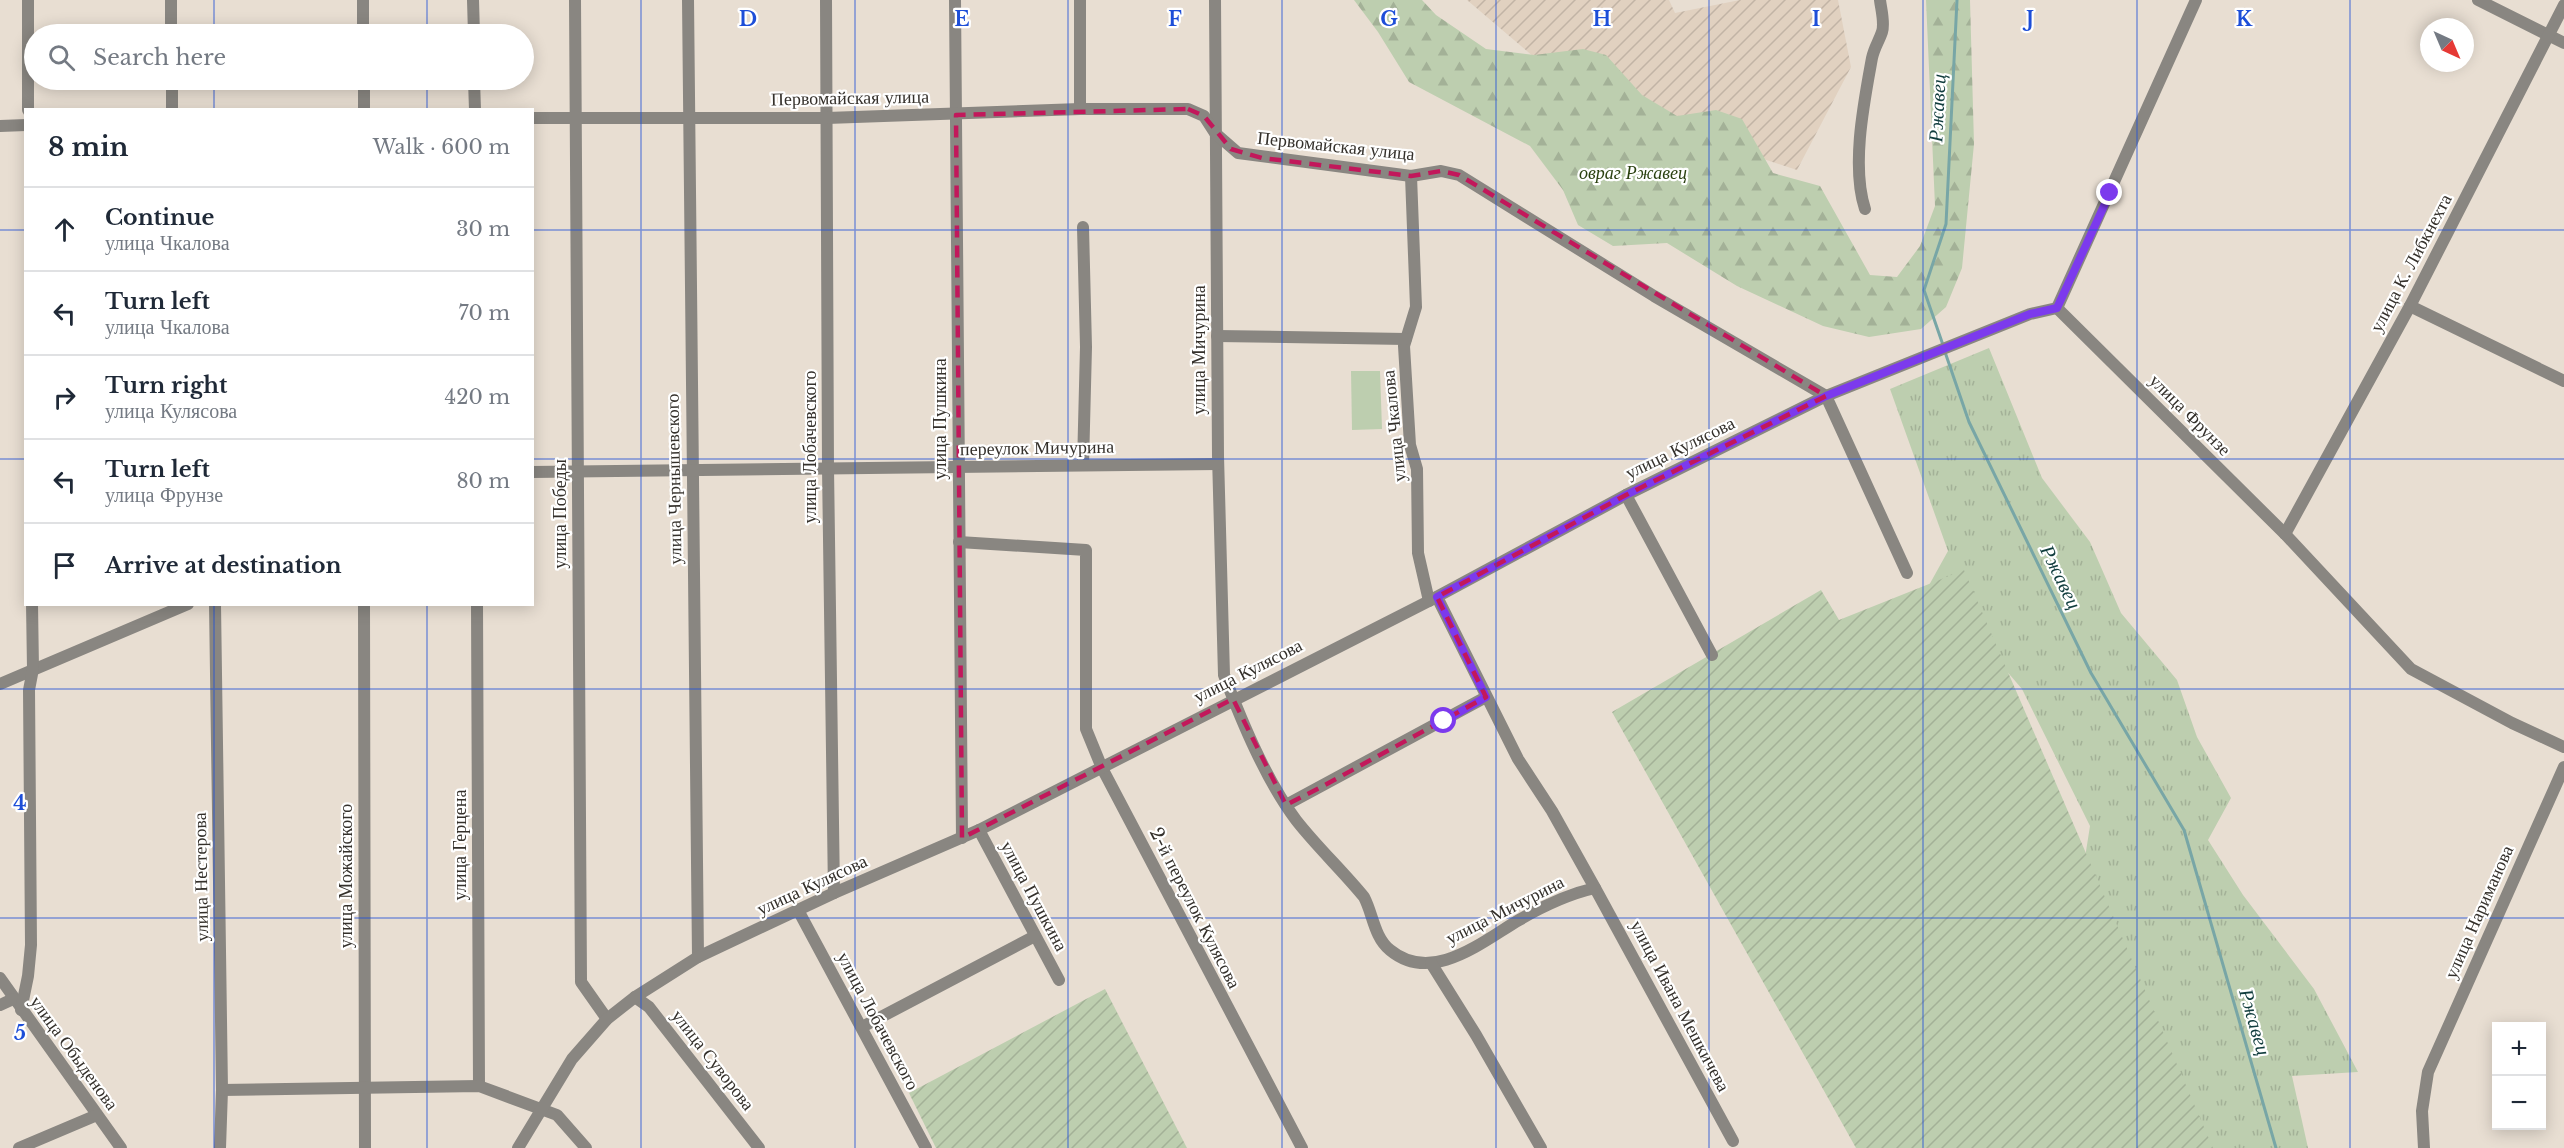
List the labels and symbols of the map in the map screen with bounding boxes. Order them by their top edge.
text: D [739,7,757,31]
text: E [954,7,970,31]
text: F [1168,7,1182,31]
text: G [1380,7,1398,31]
text: H [1593,7,1612,31]
text: I [1812,7,1820,31]
text: J [2022,7,2034,31]
text: K [2236,7,2253,31]
north arrow [2420,18,2474,72]
water label: Ржавец [1923,73,1951,144]
street label: Первомайская улица [771,86,929,110]
street label: Первомайская улица [1256,127,1416,165]
park label: овраг Ржавец [1579,162,1687,184]
route end [2096,179,2122,205]
street label: улица К. Либкнехта [2365,190,2457,336]
street label: улица Мичурина [1188,285,1210,415]
street label: улица Пушкина [929,358,951,480]
street label: улица Чкалова [1377,369,1411,483]
street label: улица Фрунзе [2145,370,2235,460]
street label: улица Лобачевского [799,371,821,524]
street label: улица Чернышевского [662,393,686,565]
street label: улица Кулясова [1622,412,1738,484]
street label: переулок Мичурина [960,436,1114,460]
street label: улица Победы [549,459,571,569]
water label: Ржавец [2035,540,2087,613]
street label: улица Кулясова [1190,634,1306,708]
route start [1430,707,1456,733]
street label: улица Герцена [449,790,471,900]
text: 4 [13,791,27,815]
street label: улица Можайского [335,804,357,948]
street label: улица Нестерова [189,812,213,942]
street label: 2-й переулок Кулясова [1145,824,1245,992]
street label: улица Пушкина [996,837,1072,955]
street label: улица Нариманова [2440,842,2518,982]
street label: улица Кулясова [753,850,871,920]
street label: улица Мичурина [1442,871,1568,949]
street label: улица Ивана Мешкичева [1625,917,1735,1095]
street label: улица Лобачевского [832,948,924,1094]
water label: Ржавец [2234,985,2276,1058]
street label: улица Обыденова [25,992,123,1114]
street label: улица Суворова [667,1005,759,1115]
text: 5 [14,1021,26,1045]

